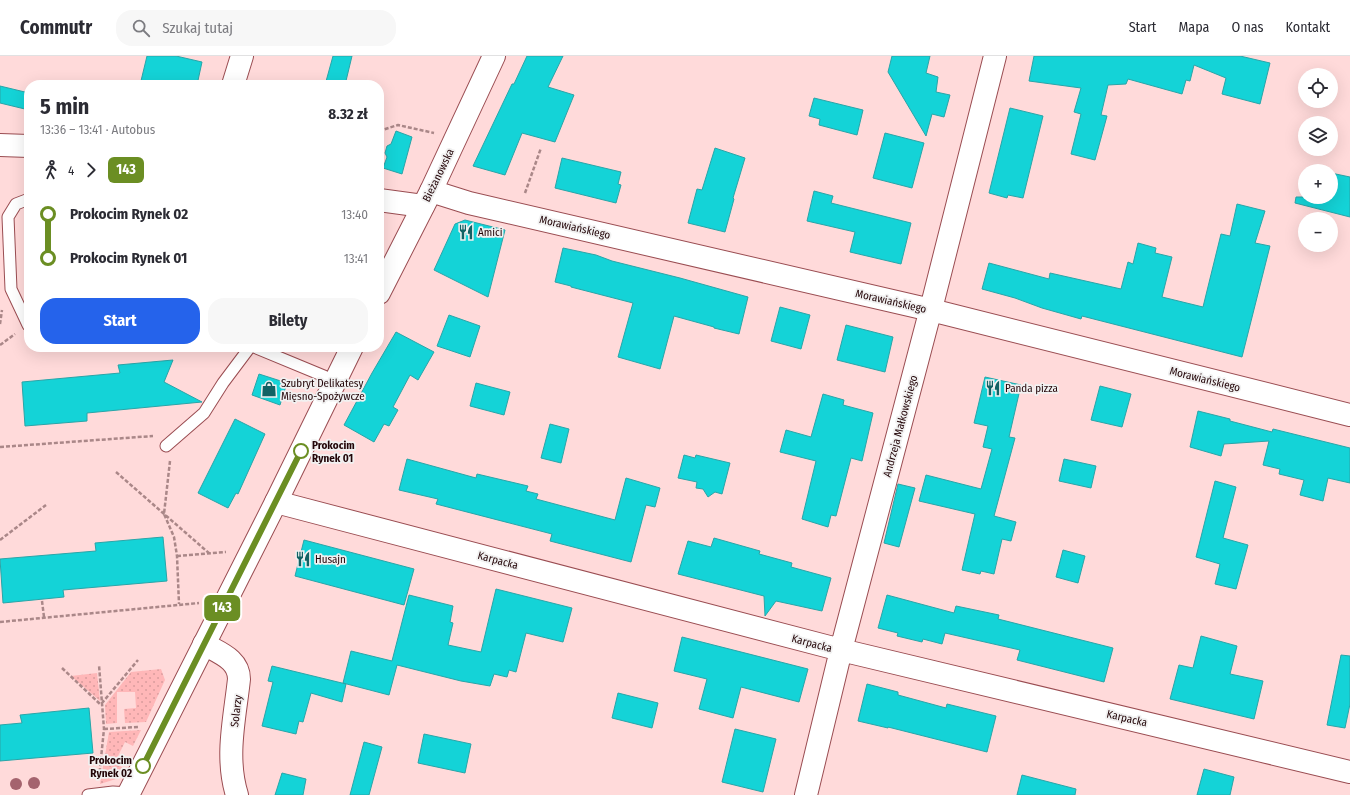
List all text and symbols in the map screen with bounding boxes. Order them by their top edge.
search box [116,10,396,46]
text: Commutr [20,16,92,39]
icon: search [130,17,152,39]
text: Szukaj tutaj [162,19,233,37]
text: Start [1129,19,1156,36]
text: Mapa [1178,19,1209,36]
text: O nas [1231,19,1264,36]
text: Kontakt [1286,19,1330,36]
map controls [1298,68,1338,252]
button: locate [1298,68,1338,108]
text: 5 min [40,93,89,120]
text: 8.32 zł [328,105,368,123]
button: layers [1298,116,1338,156]
text: 13:36 – 13:41 · Autobus [40,122,155,137]
street label: Bieżanowska [420,146,457,204]
icon: walk [40,159,62,181]
icon: forward [80,159,102,181]
text: 143 [116,161,136,178]
text: 4 [68,163,74,178]
button: + [1298,164,1338,204]
text: Prokocim Rynek 02 [70,205,188,223]
text: 13:40 [341,207,368,222]
button: − [1298,212,1338,252]
street label: Morawiańskiego [538,213,612,242]
restaurant icon: Amici [457,223,475,241]
place label: Amici [478,226,503,239]
text: Prokocim Rynek 01 [70,249,187,267]
text: 13:41 [344,251,368,266]
street label: Morawiańskiego [854,287,928,316]
button: Start [40,298,200,344]
button: Bilety [208,298,368,344]
street label: Morawiańskiego [1168,364,1242,395]
street label: Andrzeja Małkowskiego [881,374,920,478]
place label: Szubryt Delikatesy Mięsno-Spożywcze [281,377,365,403]
restaurant icon: Panda pizza [984,379,1002,397]
shop icon: Szubryt Delikatesy Mięsno-Spożywcze [260,380,278,398]
place label: Panda pizza [1005,382,1058,395]
place label: Prokocim Rynek 01 [312,439,355,465]
marker: Prokocim Rynek 01 [293,443,309,459]
street label: Karpacka [476,549,519,572]
restaurant icon: Husajn [294,550,312,568]
place label: Husajn [315,553,346,566]
line badge: 143 [199,595,245,621]
text: 143 [212,599,232,616]
street label: Karpacka [790,632,833,655]
street label: Solarzy [228,694,245,728]
street label: Karpacka [1105,708,1148,729]
place label: Prokocim Rynek 02 [89,754,132,780]
marker: Prokocim Rynek 02 [135,758,151,774]

